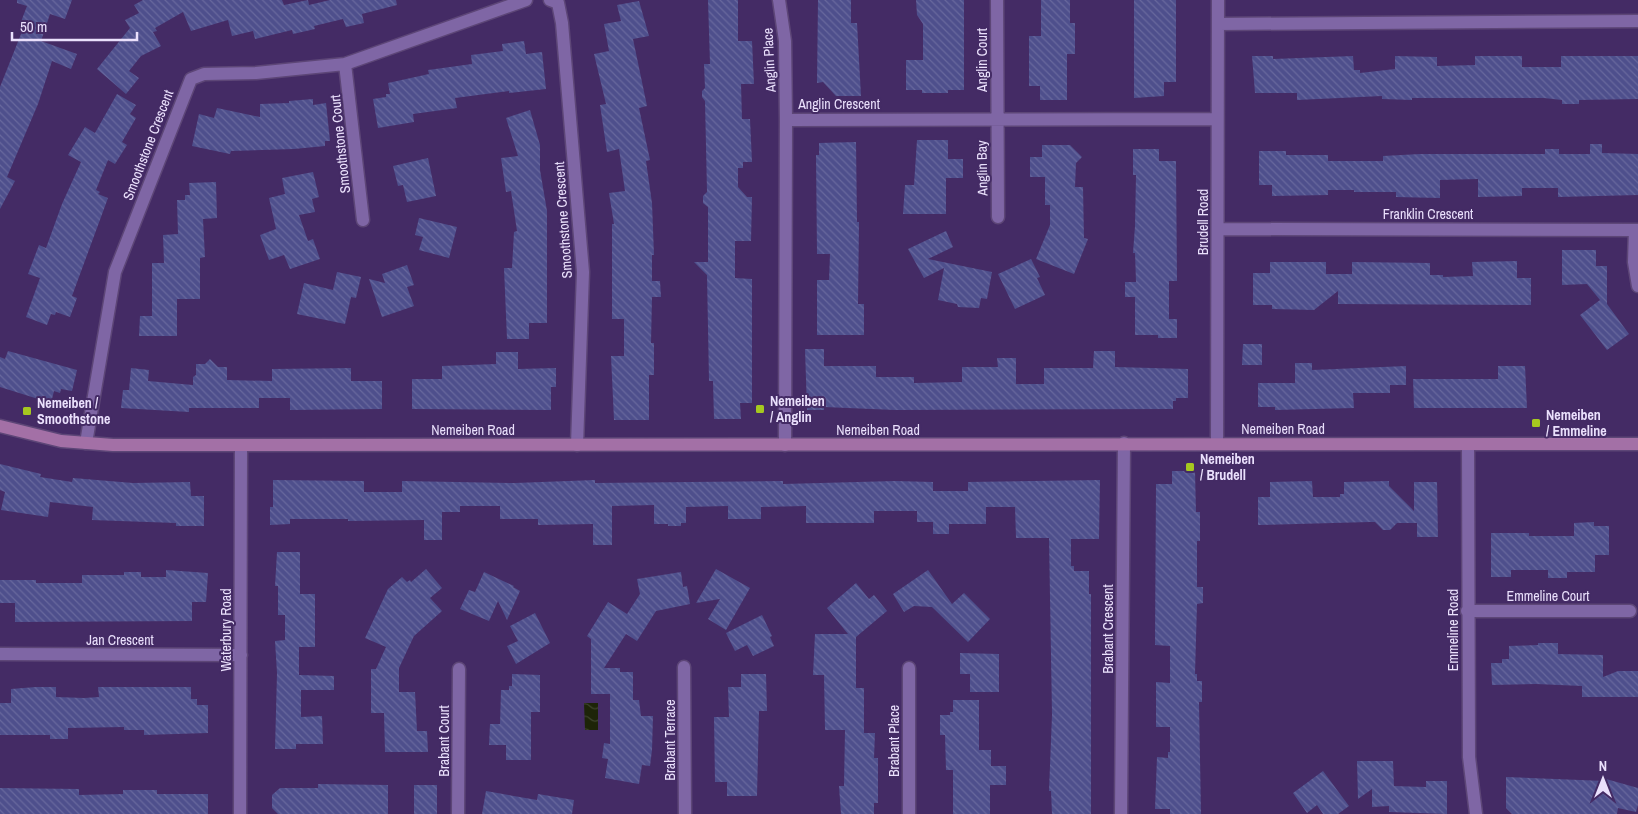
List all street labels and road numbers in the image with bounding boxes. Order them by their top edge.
street label: Anglin Place [758,27,780,94]
street label: Anglin Court [973,28,991,93]
street label: Smoothstone Crescent [119,87,177,203]
street label: Smoothstone Court [326,94,354,194]
street label: Anglin Crescent [797,95,880,113]
street label: Anglin Bay [973,140,992,197]
street label: Smoothstone Crescent [550,161,576,279]
street label: Brudell Road [1194,189,1212,255]
street label: Franklin Crescent [1383,205,1473,223]
street label: Nemeiben Road [1241,420,1325,438]
street label: Nemeiben Road [431,421,515,439]
street label: Nemeiben Road [836,421,920,439]
street label: Brabant Crescent [1099,584,1117,674]
street label: Emmeline Court [1507,587,1589,605]
street label: Waterbury Road [217,588,235,672]
street label: Emmeline Road [1444,589,1462,671]
street label: Jan Crescent [86,631,154,649]
street label: Brabant Terrace [661,699,679,781]
street label: Brabant Court [435,705,453,777]
street label: Brabant Place [885,705,903,777]

